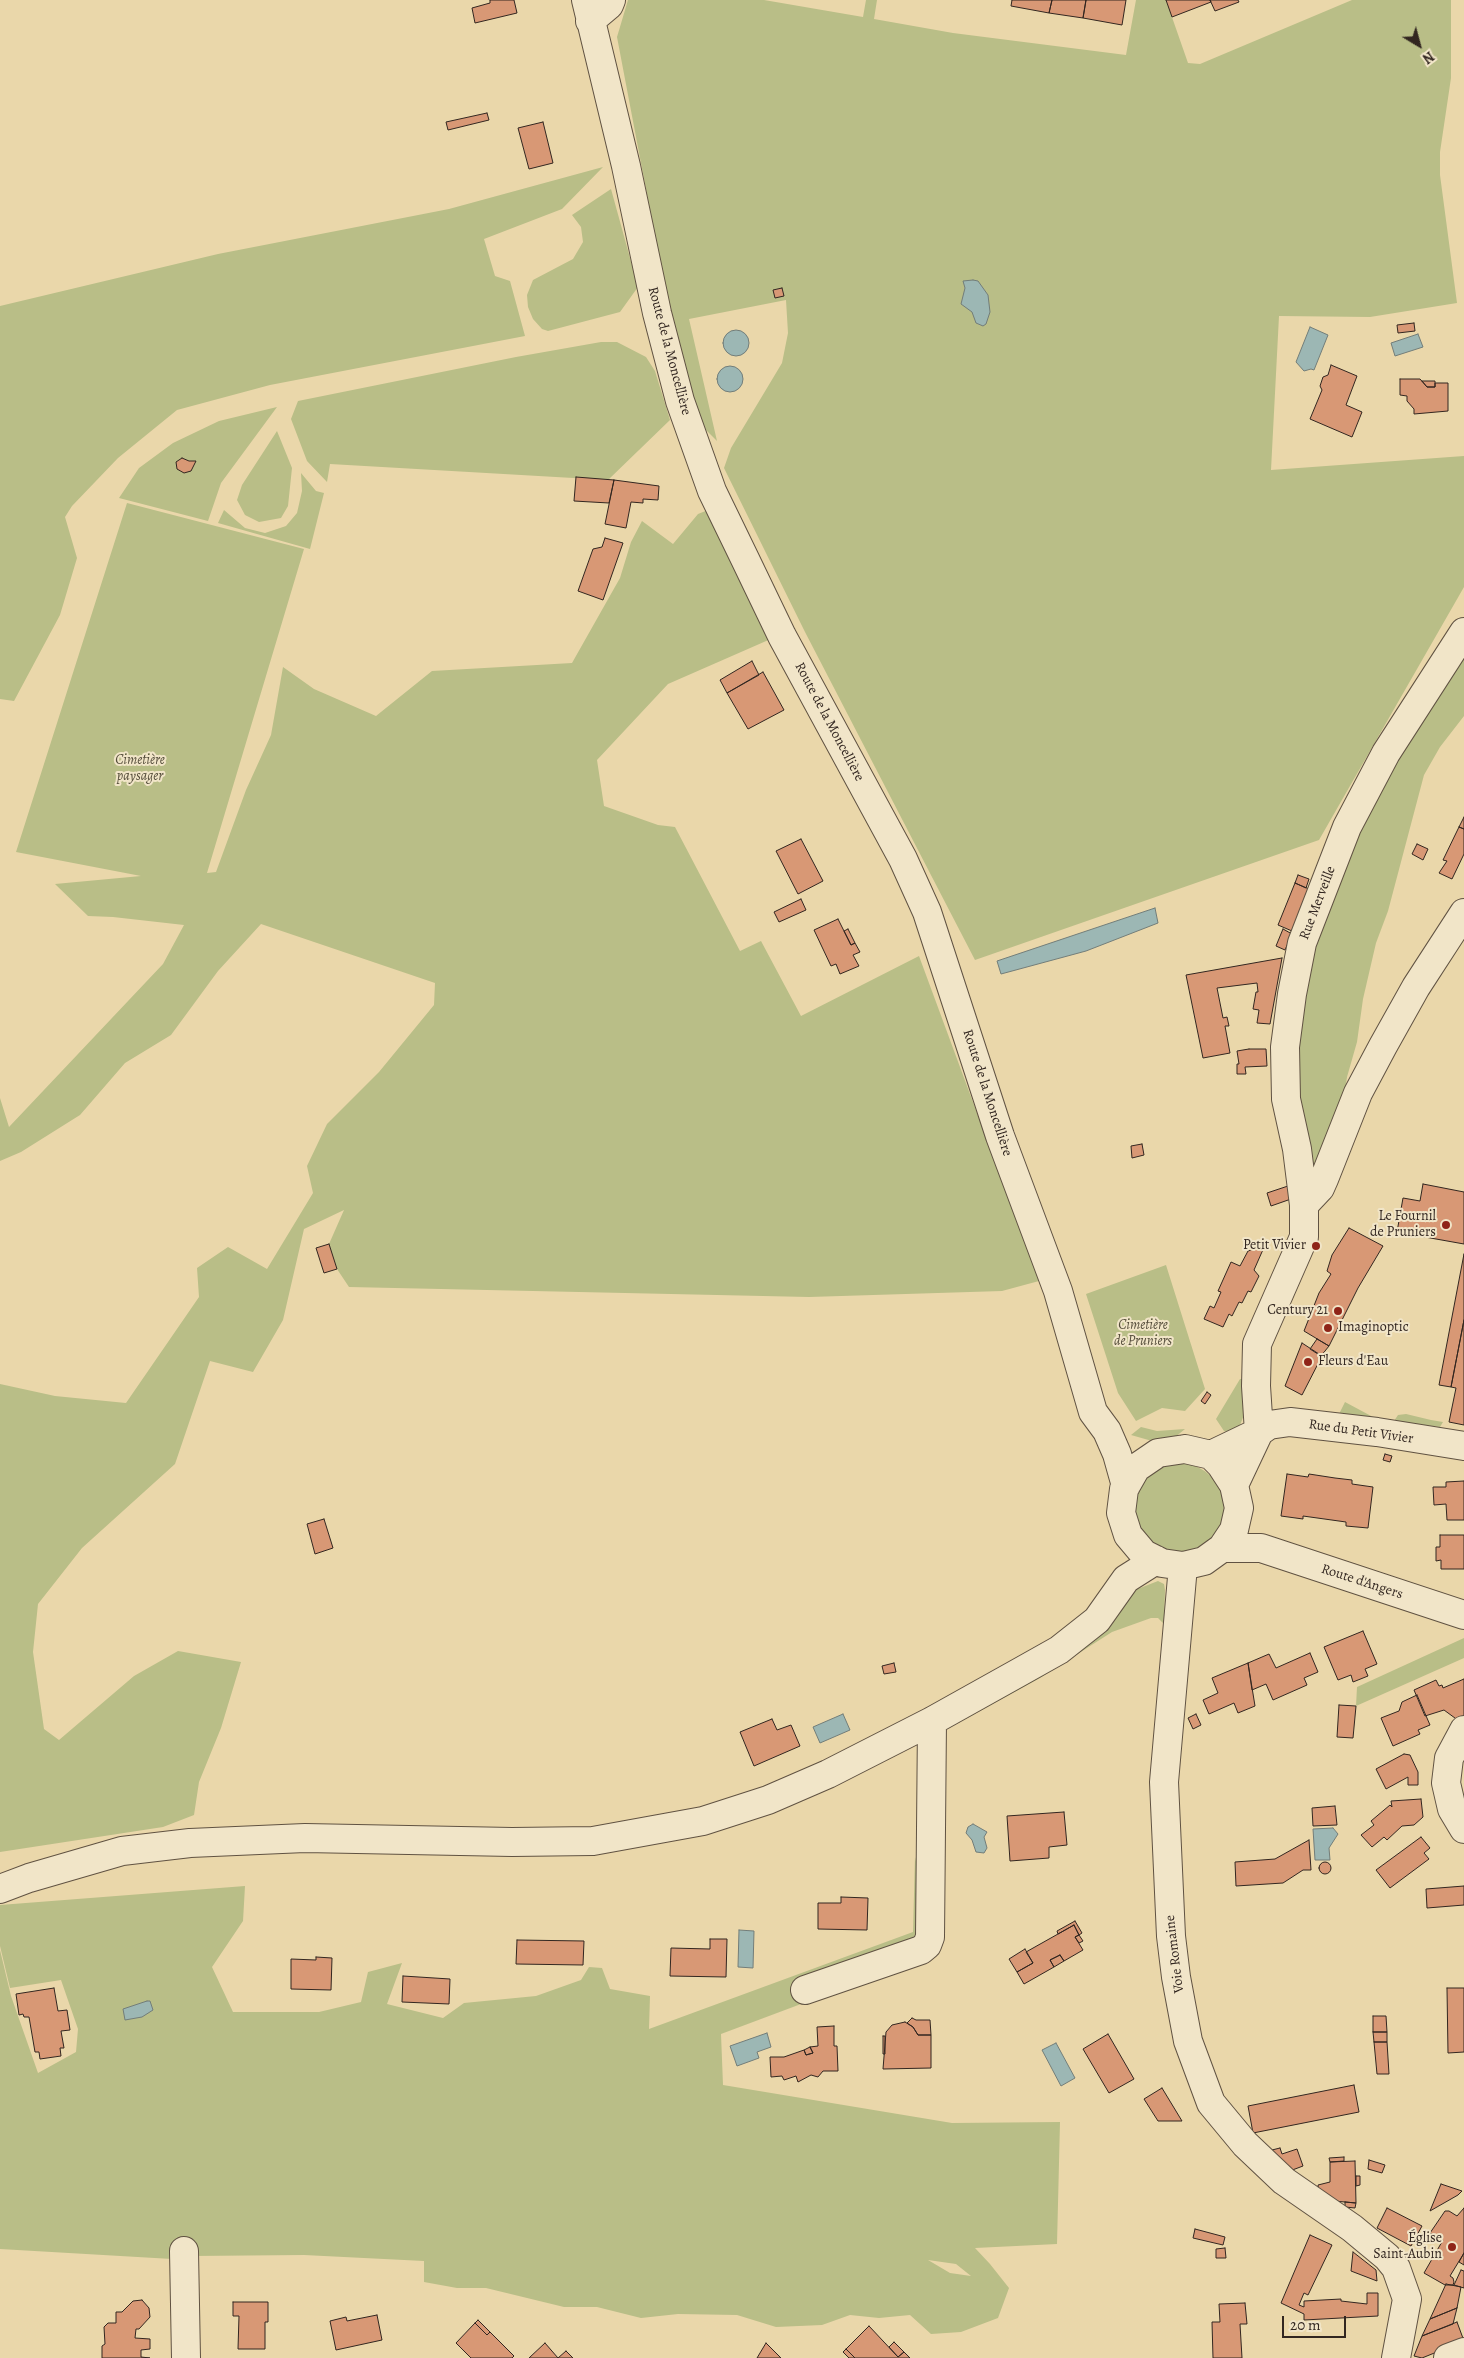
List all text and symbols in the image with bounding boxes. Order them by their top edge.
north arrow [1394,20,1444,70]
text: N [1419,47,1438,68]
street label: Route de la Moncellière [644,285,694,417]
street label: Route de la Moncellière [791,660,867,784]
park label: Cimetière paysager [115,753,165,786]
street label: Rue Merveille [1296,864,1340,942]
street label: Route de la Moncellière [959,1027,1015,1159]
place label: Le Fournil de Pruniers [1370,1209,1436,1242]
marker: Le Fournil de Pruniers [1440,1219,1452,1231]
place label: Petit Vivier [1243,1238,1306,1254]
marker: Petit Vivier [1310,1240,1322,1252]
place label: Century 21 [1267,1303,1328,1319]
marker: Century 21 [1332,1305,1344,1317]
park label: Cimetière de Pruniers [1114,1318,1172,1350]
place label: Imaginoptic [1338,1320,1409,1336]
marker: Imaginoptic [1322,1322,1334,1334]
place label: Fleurs d'Eau [1318,1354,1388,1370]
marker: Fleurs d'Eau [1302,1356,1314,1368]
street label: Rue du Petit Vivier [1308,1416,1414,1448]
street label: Route d'Angers [1319,1561,1405,1603]
street label: Voie Romaine [1162,1914,1188,1994]
place label: Église Saint-Aubin [1373,2231,1442,2264]
marker: Église Saint-Aubin [1446,2241,1458,2253]
scale bar [1284,2306,1348,2338]
text: 20 m [1290,2315,1321,2335]

